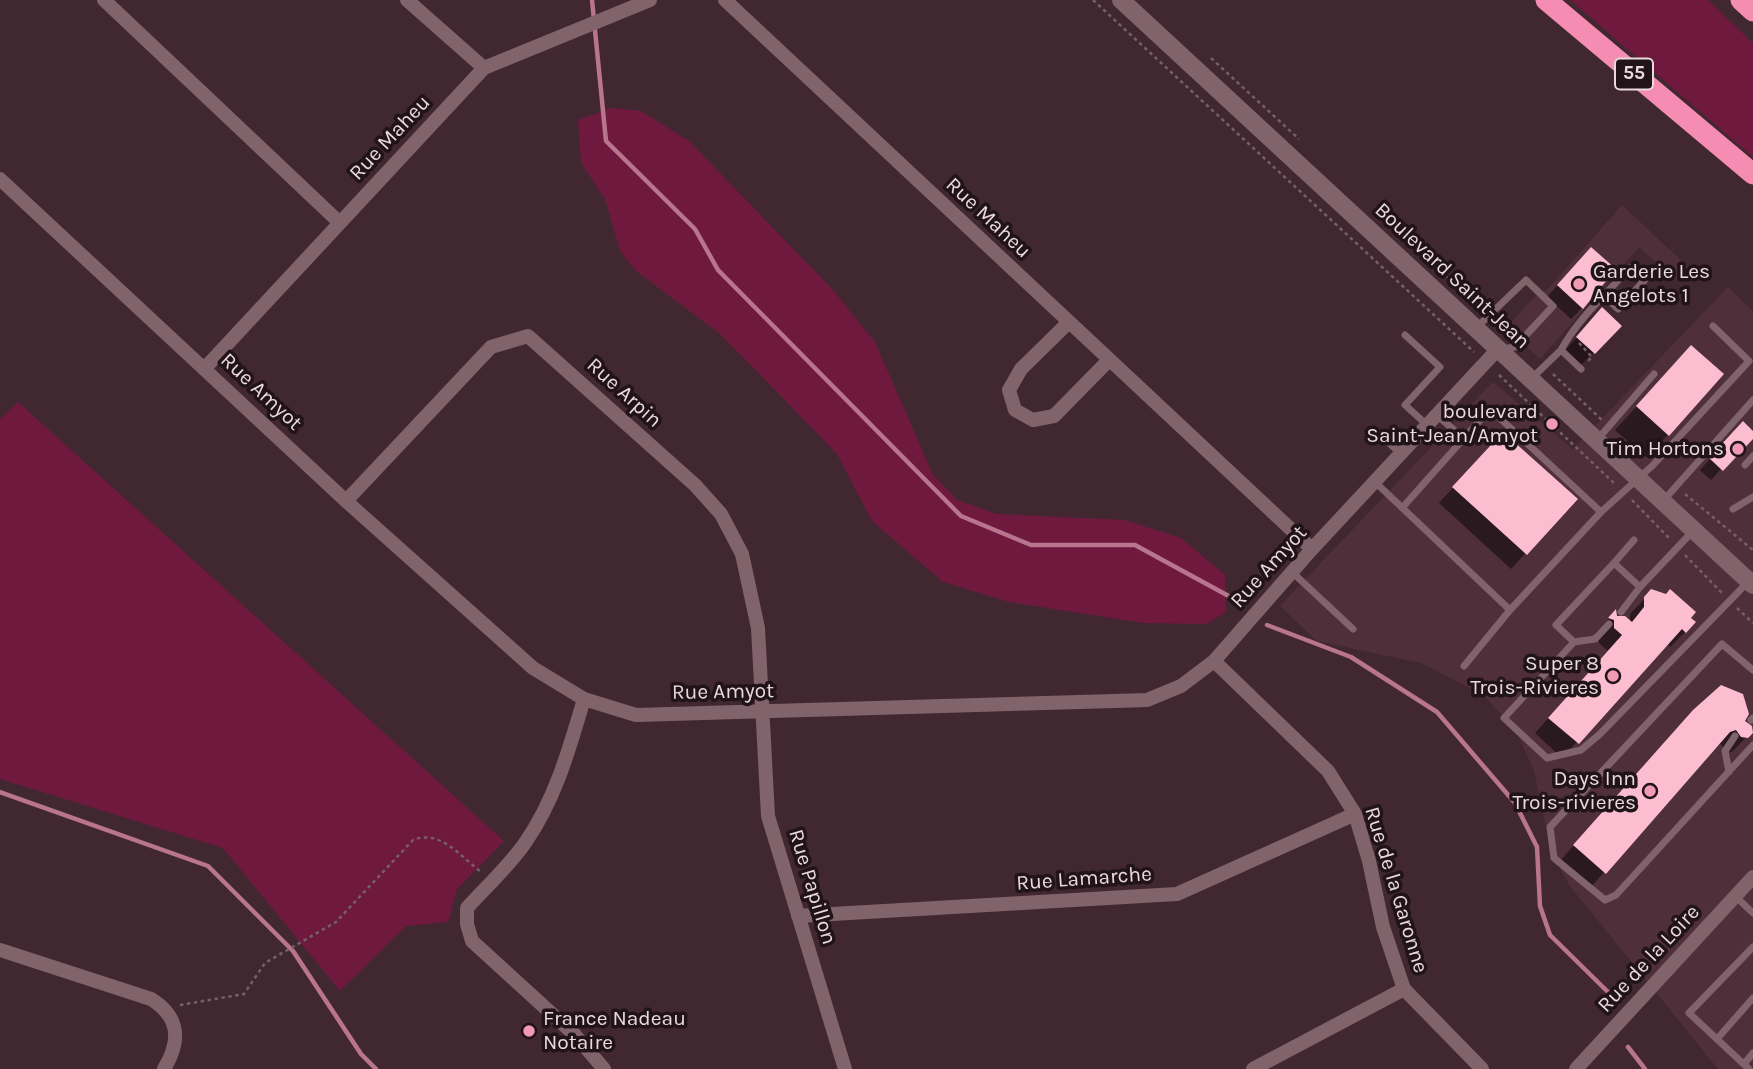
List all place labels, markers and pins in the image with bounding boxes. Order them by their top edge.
place label: Garderie Les Angelots 1 [1593,259,1710,309]
marker: Garderie Les Angelots 1 [1571,276,1587,292]
place label: boulevard Saint-Jean/Amyot [1366,399,1538,449]
marker: boulevard Saint-Jean/Amyot [1544,416,1560,432]
place label: Tim Hortons [1606,436,1724,462]
marker: Tim Hortons [1730,441,1746,457]
place label: Super 8 Trois-Rivieres [1470,651,1599,701]
marker: Super 8 Trois-Rivieres [1605,668,1621,684]
place label: Days Inn Trois-rivieres [1512,766,1636,816]
marker: Days Inn Trois-rivieres [1642,783,1658,799]
place label: France Nadeau Notaire [543,1006,686,1056]
marker: France Nadeau Notaire [521,1023,537,1039]

